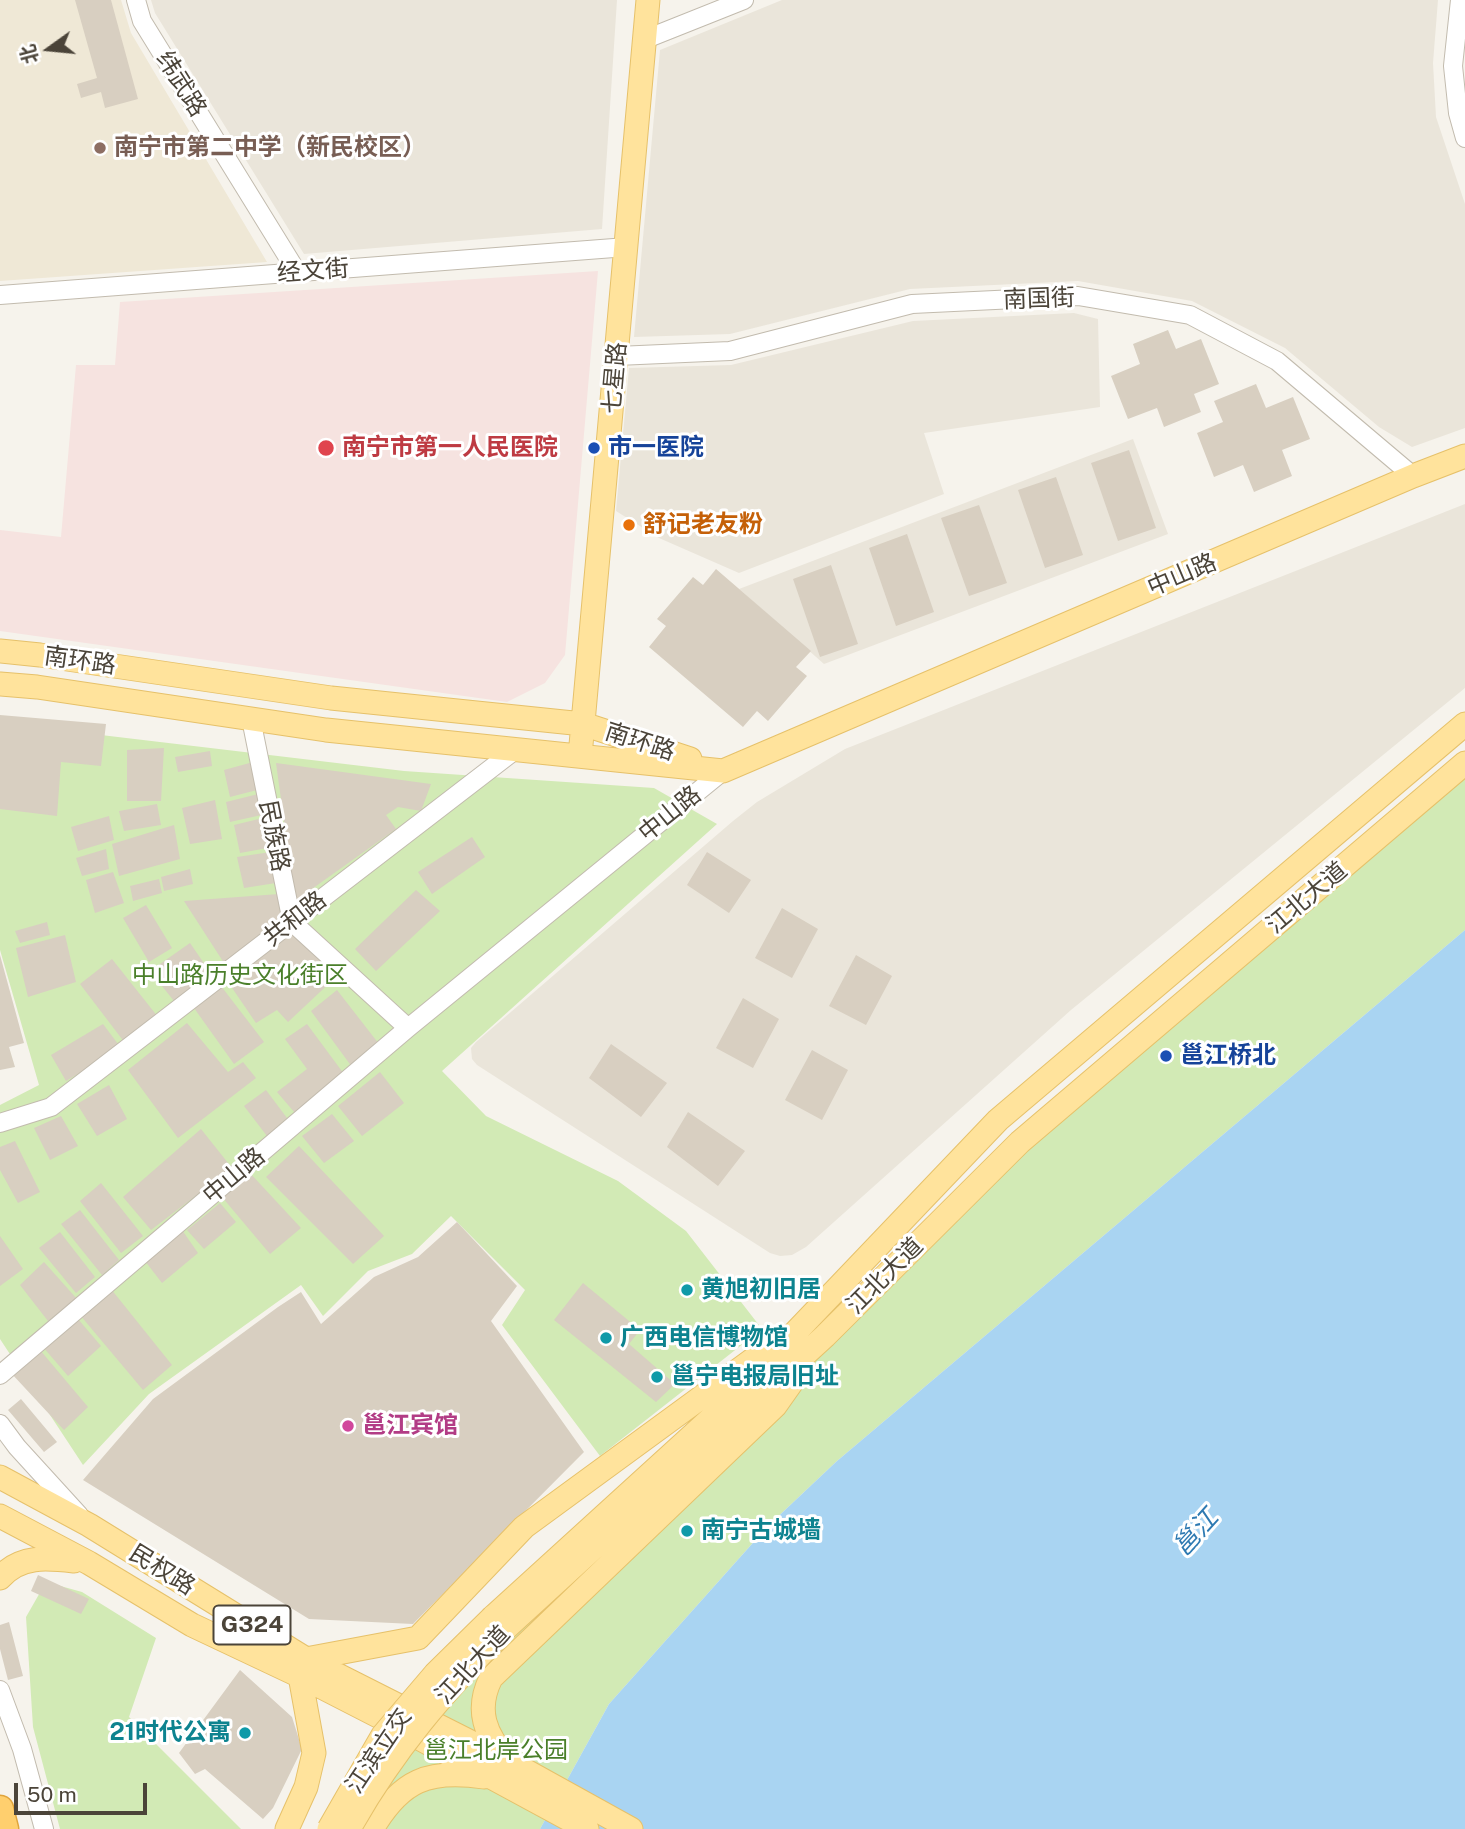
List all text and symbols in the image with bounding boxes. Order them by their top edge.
north arrow [14,14,84,84]
text: 北 [16,42,42,66]
street label: 纬武路 [150,46,212,122]
place label: 南宁市第二中学（新民校区） [114,134,426,162]
marker: 南宁市第二中学（新民校区） [92,140,108,156]
street label: 经文街 [276,254,350,288]
street label: 南国街 [1003,283,1075,315]
street label: 七星路 [598,341,632,415]
place label: 南宁市第一人民医院 [342,434,558,462]
place label: 市一医院 [608,434,704,462]
marker: 南宁市第一人民医院 [316,438,336,458]
marker: 市一医院 [586,440,602,456]
place label: 舒记老友粉 [643,511,763,539]
marker: 舒记老友粉 [621,517,637,533]
street label: 中山路 [1143,548,1221,602]
street label: 南环路 [42,642,118,680]
street label: 南环路 [601,717,679,767]
street label: 中山路 [633,780,707,848]
street label: 民族路 [253,798,295,874]
street label: 江北大道 [1261,856,1353,940]
street label: 共和路 [258,885,332,953]
park label: 中山路历史文化街区 [132,962,348,990]
place label: 邕江桥北 [1180,1042,1276,1070]
marker: 邕江桥北 [1158,1048,1174,1064]
street label: 中山路 [197,1142,271,1210]
street label: 江北大道 [841,1232,929,1320]
place label: 黄旭初旧居 [701,1276,821,1304]
marker: 黄旭初旧居 [679,1282,695,1298]
place label: 广西电信博物馆 [620,1324,788,1352]
marker: 广西电信博物馆 [598,1330,614,1346]
place label: 邕宁电报局旧址 [671,1363,839,1391]
marker: 邕宁电报局旧址 [649,1369,665,1385]
place label: 邕江宾馆 [362,1412,458,1440]
marker: 邕江宾馆 [340,1418,356,1434]
water label: 邕江 [1167,1503,1225,1563]
place label: 南宁古城墙 [701,1517,821,1545]
marker: 南宁古城墙 [679,1523,695,1539]
street label: 民权路 [124,1539,200,1601]
road number: G324 [214,1606,290,1644]
street label: 江北大道 [430,1620,516,1710]
street label: 江滨立交 [340,1703,418,1799]
place label: 21时代公寓 [109,1719,231,1747]
marker: 21时代公寓 [237,1725,253,1741]
park label: 邕江北岸公园 [424,1737,568,1765]
scale bar [18,1770,150,1814]
text: 50 m [27,1782,77,1807]

